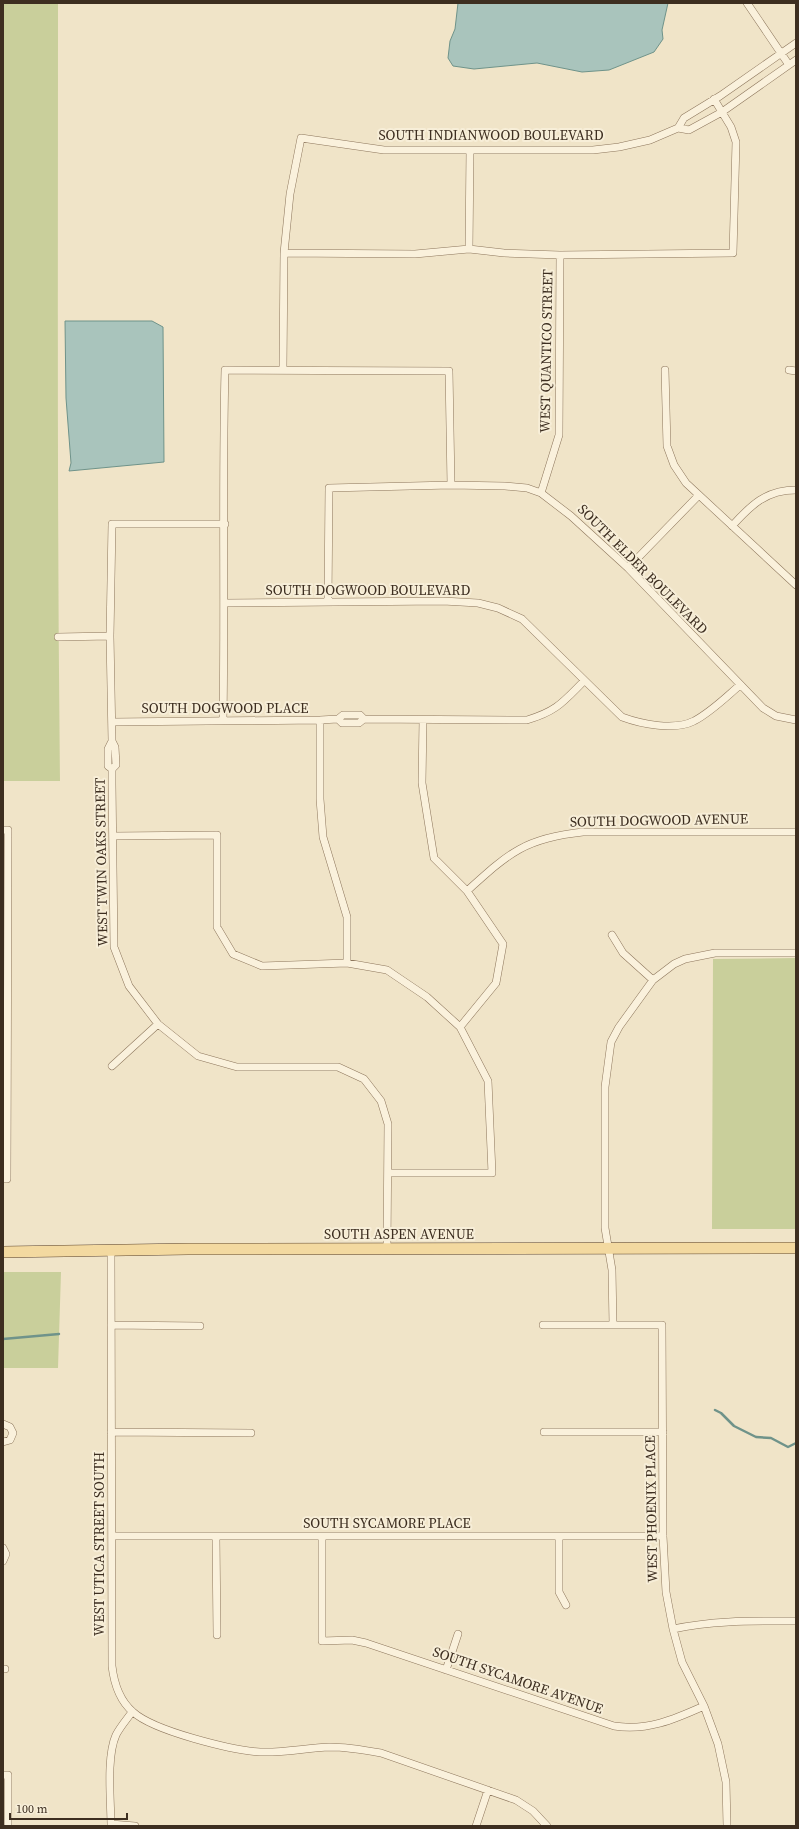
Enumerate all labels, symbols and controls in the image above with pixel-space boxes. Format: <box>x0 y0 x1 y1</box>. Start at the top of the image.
street label: SOUTH INDIANWOOD BOULEVARD <box>378 125 604 145</box>
street label: WEST QUANTICO STREET <box>535 268 557 433</box>
street label: SOUTH ELDER BOULEVARD <box>573 499 713 639</box>
street label: SOUTH DOGWOOD BOULEVARD <box>266 580 470 600</box>
street label: SOUTH DOGWOOD PLACE <box>142 698 308 718</box>
street label: WEST TWIN OAKS STREET <box>90 777 112 947</box>
street label: SOUTH DOGWOOD AVENUE <box>570 808 748 832</box>
street label: SOUTH ASPEN AVENUE <box>324 1224 474 1244</box>
street label: WEST PHOENIX PLACE <box>640 1435 662 1583</box>
street label: WEST UTICA STREET SOUTH <box>89 1452 109 1636</box>
street label: SOUTH SYCAMORE PLACE <box>303 1513 471 1533</box>
street label: SOUTH SYCAMORE AVENUE <box>430 1641 606 1719</box>
scale bar <box>10 1795 127 1821</box>
text: 100 m <box>16 1801 48 1817</box>

